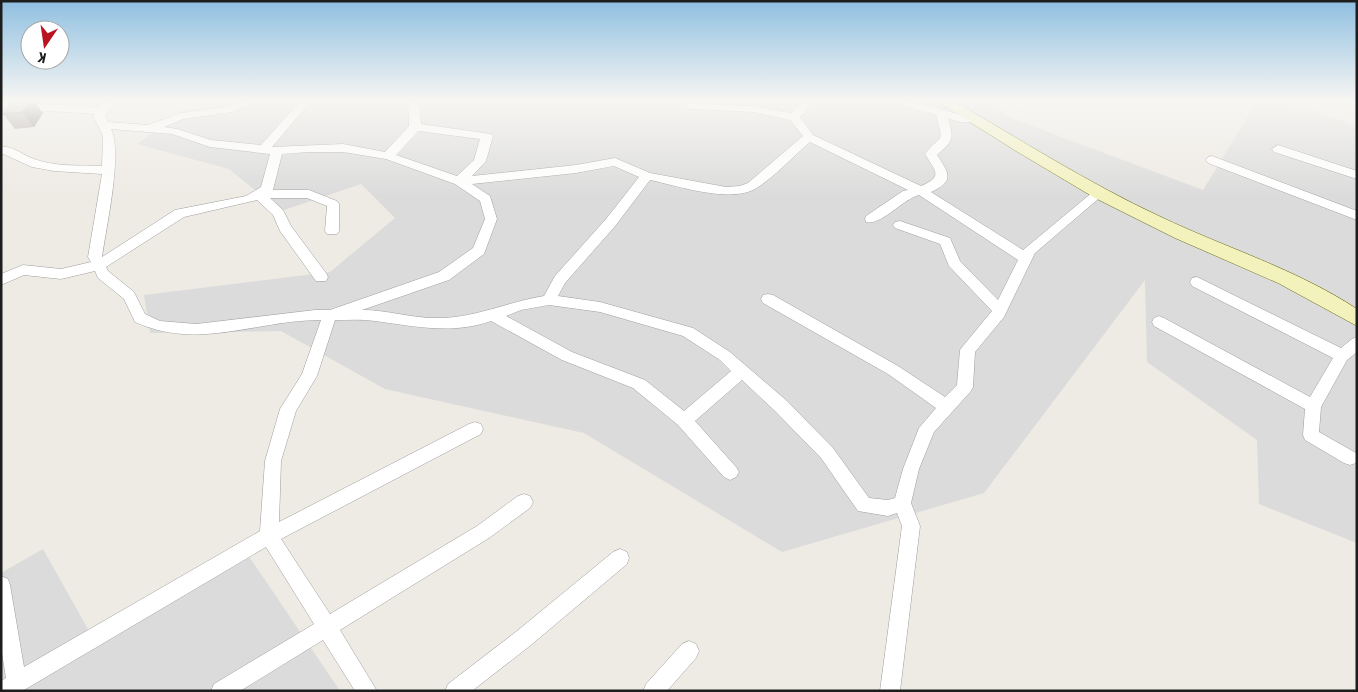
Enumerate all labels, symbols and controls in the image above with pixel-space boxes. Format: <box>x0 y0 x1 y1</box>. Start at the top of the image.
north arrow <box>20 20 70 70</box>
text: K <box>36 49 48 66</box>

